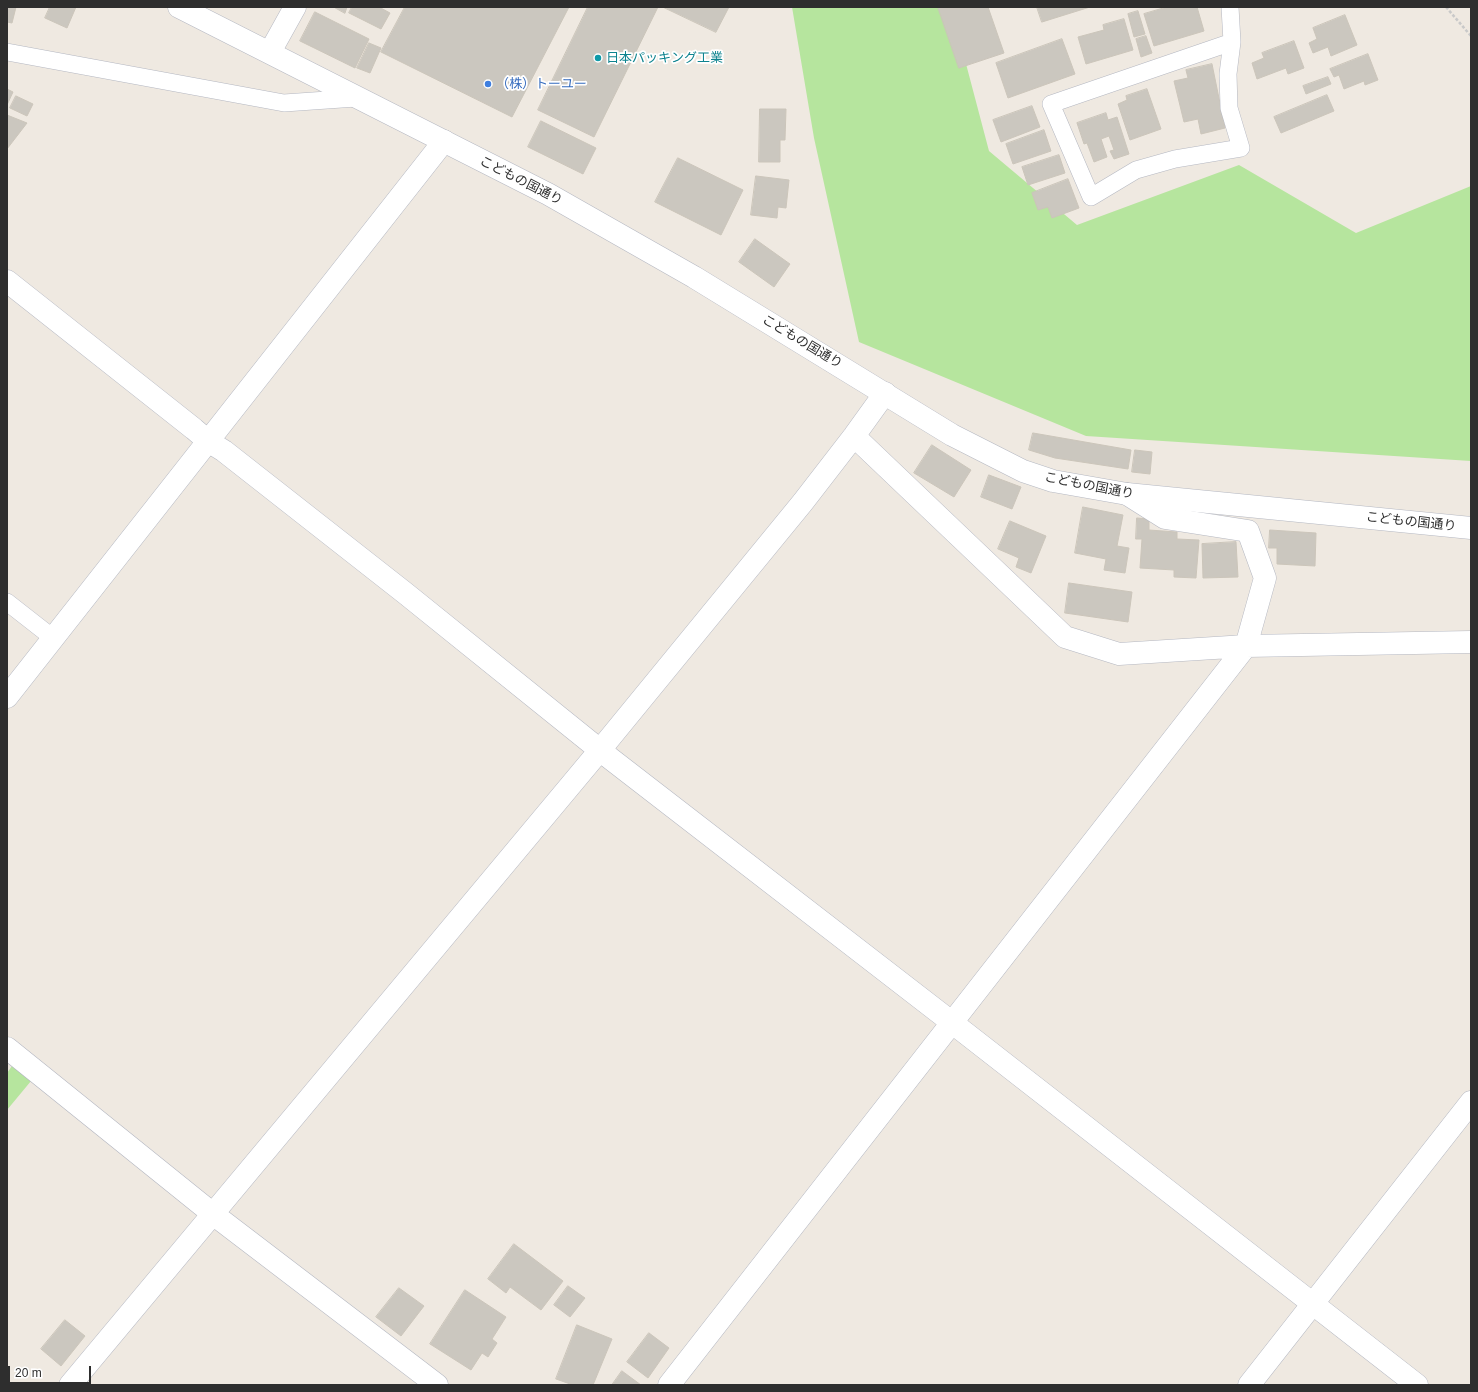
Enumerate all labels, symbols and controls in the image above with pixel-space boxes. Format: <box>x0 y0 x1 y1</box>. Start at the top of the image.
place label: 日本パッキング工業 <box>606 50 723 66</box>
marker: 日本パッキング工業 <box>593 53 603 63</box>
place label: （株）トーユー <box>496 76 587 92</box>
marker: （株）トーユー <box>483 79 493 89</box>
street label: こどもの国通り <box>477 153 565 209</box>
street label: こどもの国通り <box>759 312 845 372</box>
street label: こどもの国通り <box>1043 470 1135 502</box>
street label: こどもの国通り <box>1365 509 1457 535</box>
scale bar <box>10 1358 93 1384</box>
text: 20 m <box>15 1366 42 1380</box>

